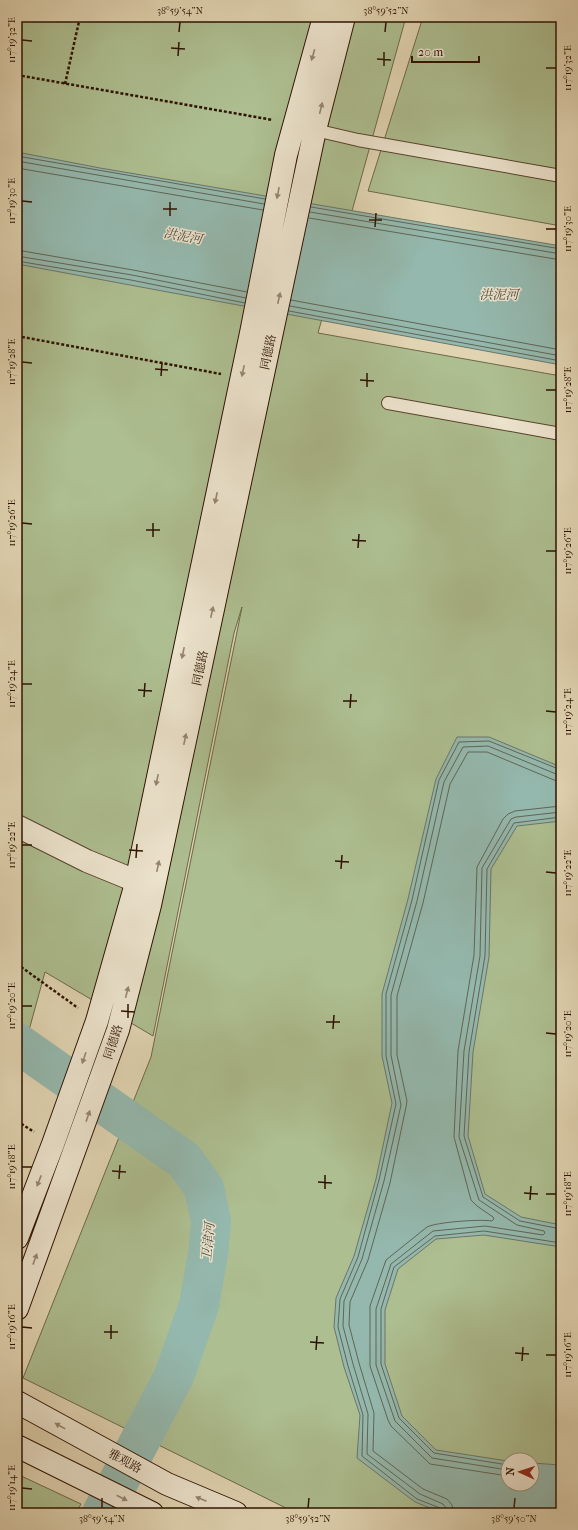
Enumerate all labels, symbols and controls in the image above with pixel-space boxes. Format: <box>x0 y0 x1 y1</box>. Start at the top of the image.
text: 38°59'54"N <box>157 5 204 17</box>
text: 38°59'52"N <box>363 5 409 17</box>
text: 117°19'32"E <box>6 17 18 63</box>
scale bar <box>412 38 479 64</box>
text: 20 m <box>418 45 443 59</box>
text: 117°19'32"E <box>562 45 574 91</box>
one-way arrow <box>310 49 316 61</box>
one-way arrow <box>318 101 324 114</box>
text: 117°19'30"E <box>6 178 18 224</box>
one-way arrow <box>275 187 281 199</box>
text: 117°19'30"E <box>562 206 574 252</box>
water label: 洪泥河 <box>162 225 205 247</box>
water label: 洪泥河 <box>479 287 520 302</box>
one-way arrow <box>277 292 283 304</box>
street label: 同德路 <box>257 333 279 371</box>
text: 117°19'28"E <box>6 339 18 385</box>
one-way arrow <box>239 365 245 377</box>
text: 117°19'28"E <box>562 367 574 413</box>
one-way arrow <box>212 492 218 504</box>
text: 117°19'26"E <box>6 499 18 547</box>
text: 117°19'26"E <box>562 527 574 575</box>
one-way arrow <box>210 606 216 618</box>
one-way arrow <box>180 646 186 659</box>
street label: 同德路 <box>189 649 211 687</box>
text: 117°19'24"E <box>6 660 18 708</box>
text: 117°19'24"E <box>562 688 574 736</box>
one-way arrow <box>183 733 189 745</box>
one-way arrow <box>154 774 160 786</box>
text: 117°19'22"E <box>6 822 18 868</box>
text: 117°19'22"E <box>562 850 574 896</box>
one-way arrow <box>156 860 162 872</box>
text: 117°19'20"E <box>6 982 18 1030</box>
one-way arrow <box>125 986 131 999</box>
text: 117°19'20"E <box>562 1010 574 1058</box>
street label: 同德路 <box>101 1023 125 1061</box>
one-way arrow <box>80 1053 86 1065</box>
one-way arrow <box>85 1109 91 1121</box>
text: 117°19'18"E <box>6 1144 18 1190</box>
text: 117°19'18"E <box>562 1171 574 1217</box>
one-way arrow <box>36 1175 42 1187</box>
water label: 卫津河 <box>199 1220 217 1262</box>
one-way arrow <box>33 1253 39 1265</box>
text: 117°19'16"E <box>6 1304 18 1350</box>
text: 117°19'16"E <box>562 1332 574 1378</box>
one-way arrow <box>54 1422 66 1429</box>
street label: 雅观路 <box>106 1446 144 1476</box>
north arrow <box>500 1452 540 1492</box>
text: 117°19'14"E <box>6 1465 18 1511</box>
text: N <box>504 1466 517 1476</box>
one-way arrow <box>116 1494 128 1501</box>
one-way arrow <box>195 1495 207 1501</box>
text: 38°59'54"N <box>79 1513 126 1525</box>
text: 38°59'52"N <box>285 1513 331 1525</box>
text: 38°59'50"N <box>491 1513 537 1525</box>

